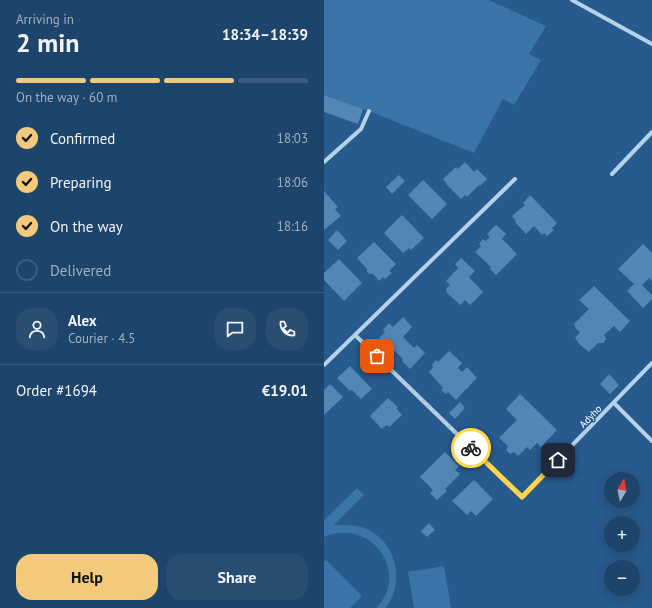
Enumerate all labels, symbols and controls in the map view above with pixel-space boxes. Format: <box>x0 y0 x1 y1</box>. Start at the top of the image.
text: Arriving in <box>16 11 74 28</box>
text: 18:34–18:39 <box>222 25 308 44</box>
text: 2 min <box>16 26 79 59</box>
text: On the way · 60 m <box>16 89 117 106</box>
icon: check <box>16 127 38 149</box>
text: Confirmed <box>50 129 115 148</box>
text: 18:03 <box>277 130 308 147</box>
icon: check <box>16 171 38 193</box>
text: Preparing <box>50 173 112 192</box>
text: 18:06 <box>277 174 308 191</box>
icon: check <box>16 215 38 237</box>
text: On the way <box>50 217 123 236</box>
text: 18:16 <box>277 218 308 235</box>
text: Delivered <box>50 261 111 280</box>
button: person <box>16 308 58 350</box>
button: chat <box>214 308 256 350</box>
button: phone <box>266 308 308 350</box>
text: Alex <box>68 311 97 330</box>
text: Courier · 4.5 <box>68 330 135 347</box>
pin <box>360 339 394 373</box>
icon: bag <box>366 345 388 367</box>
text: Order #1694 <box>16 381 97 400</box>
text: €19.01 <box>262 381 308 400</box>
street label: Adyho <box>576 402 604 430</box>
courier <box>451 428 491 468</box>
icon: bike <box>460 437 482 459</box>
pin <box>541 443 575 477</box>
icon: home <box>547 449 569 471</box>
north arrow <box>604 472 640 508</box>
map controls <box>604 472 640 596</box>
button: + <box>604 516 640 552</box>
button: Help <box>16 554 158 600</box>
button: Share <box>166 554 308 600</box>
button: − <box>604 560 640 596</box>

